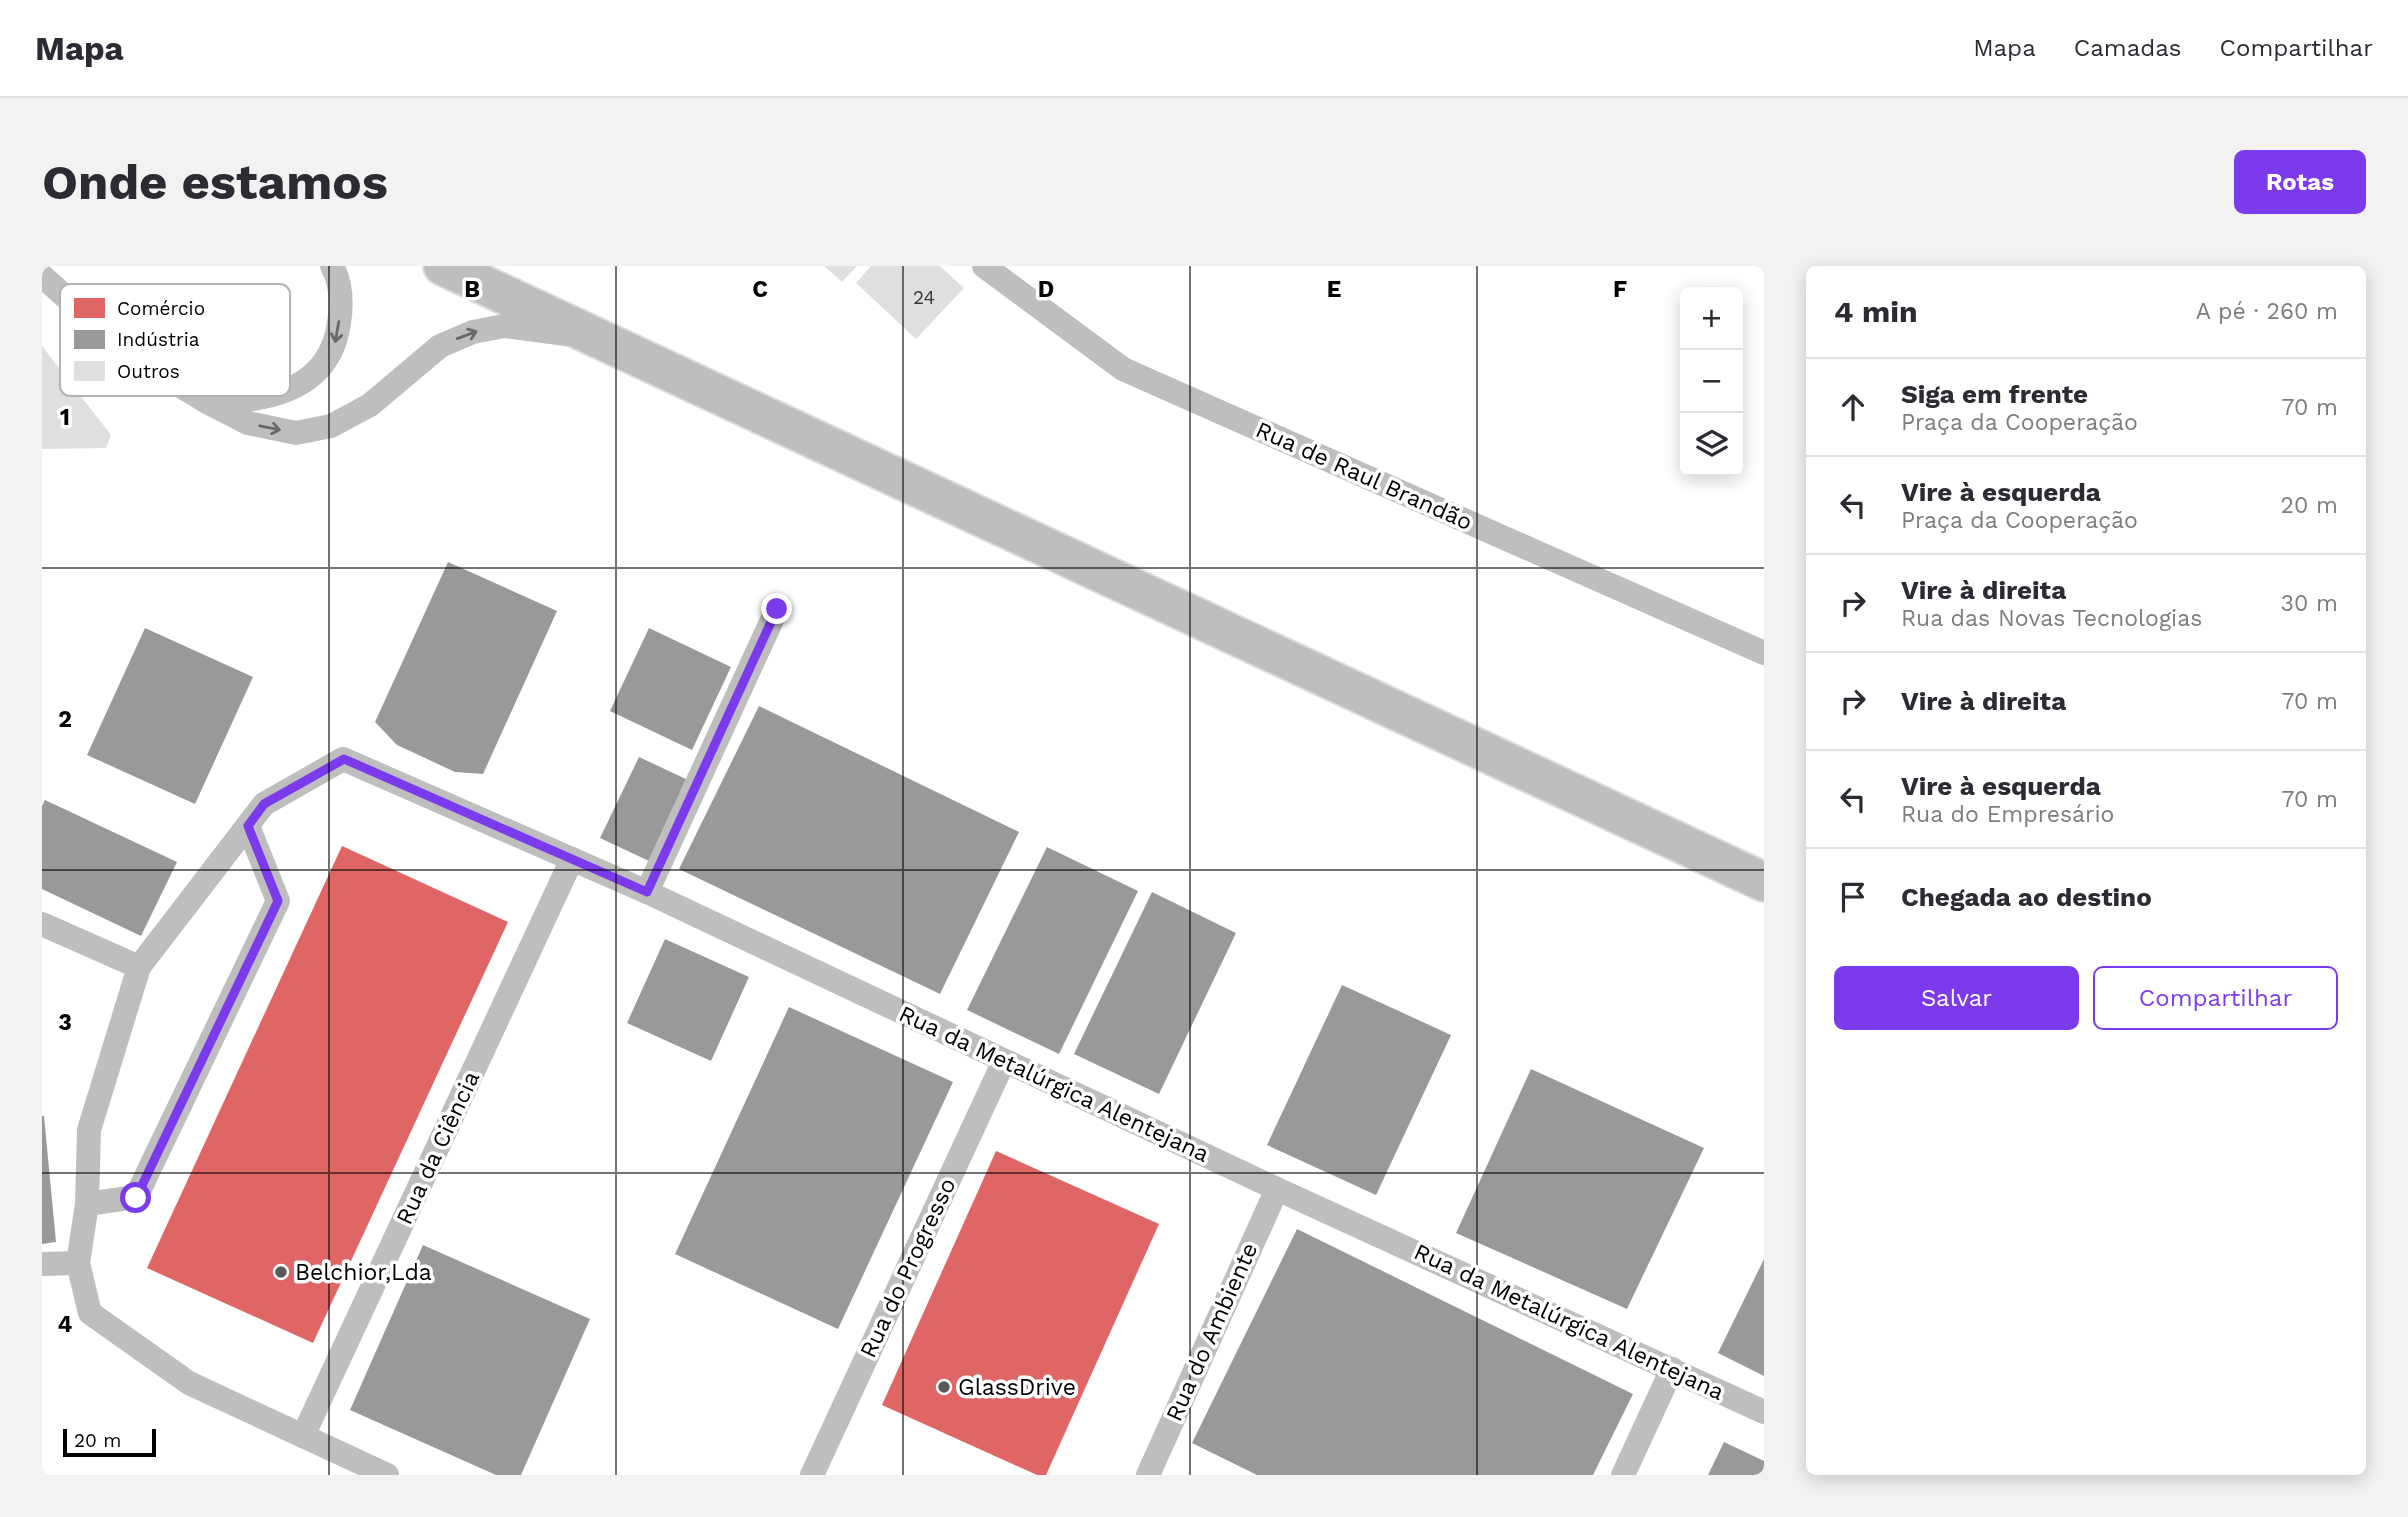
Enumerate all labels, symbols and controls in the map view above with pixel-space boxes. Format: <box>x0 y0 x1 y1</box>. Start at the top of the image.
text: Mapa <box>35 29 124 68</box>
text: Mapa <box>1973 34 2036 62</box>
text: Camadas <box>2074 34 2182 62</box>
text: Compartilhar <box>2220 34 2373 62</box>
button: Rotas <box>2234 150 2366 214</box>
text: Onde estamos <box>42 153 388 211</box>
text: B <box>464 276 480 303</box>
text: C <box>752 276 768 303</box>
text: D <box>1038 276 1054 303</box>
text: E <box>1327 276 1341 303</box>
text: F <box>1613 276 1627 303</box>
legend <box>60 284 290 396</box>
house number: 24 <box>913 286 935 309</box>
map controls <box>1680 287 1743 476</box>
button: + <box>1680 287 1743 350</box>
text: 4 min <box>1834 294 1918 329</box>
text: Comércio <box>117 297 205 320</box>
text: A pé · 260 m <box>2196 298 2338 325</box>
one-way arrow <box>330 320 344 343</box>
text: Indústria <box>117 328 200 351</box>
one-way arrow <box>456 328 478 340</box>
button: − <box>1680 350 1743 413</box>
text: Outros <box>117 360 180 383</box>
text: Siga em frente <box>1901 379 2088 409</box>
icon: ahead <box>1834 388 1872 426</box>
text: 70 m <box>2281 394 2338 421</box>
text: 1 <box>60 404 70 431</box>
text: Praça da Cooperação <box>1901 409 2138 436</box>
button: layers <box>1680 413 1743 476</box>
street label: Rua de Raul Brandão <box>1252 416 1476 536</box>
one-way arrow <box>258 421 281 435</box>
text: Vire à esquerda <box>1901 477 2101 507</box>
icon: left <box>1834 486 1872 524</box>
text: 20 m <box>2281 492 2338 519</box>
text: Praça da Cooperação <box>1901 507 2138 534</box>
text: Vire à direita <box>1901 575 2066 605</box>
icon: right <box>1834 584 1872 622</box>
text: 30 m <box>2281 590 2338 617</box>
route end <box>761 593 792 624</box>
text: Rua das Novas Tecnologias <box>1901 605 2202 632</box>
icon: right <box>1834 682 1872 720</box>
text: Vire à direita <box>1901 686 2066 716</box>
text: 70 m <box>2281 688 2338 715</box>
text: 2 <box>58 706 72 733</box>
text: Vire à esquerda <box>1901 771 2101 801</box>
icon: left <box>1834 780 1872 818</box>
text: 70 m <box>2281 786 2338 813</box>
text: Rua do Empresário <box>1901 801 2114 828</box>
icon: arrive <box>1834 878 1872 916</box>
text: Chegada ao destino <box>1901 882 2152 912</box>
button: Salvar <box>1834 966 2079 1030</box>
button: Compartilhar <box>2093 966 2338 1030</box>
street label: Rua da Metalúrgica Alentejana <box>895 1000 1213 1168</box>
text: 3 <box>58 1009 72 1036</box>
street label: Rua da Ciência <box>391 1067 485 1229</box>
street label: Rua do Progresso <box>855 1174 961 1362</box>
route start <box>120 1182 151 1213</box>
street label: Rua da Metalúrgica Alentejana <box>1410 1238 1728 1406</box>
street label: Rua do Ambiente <box>1160 1239 1264 1425</box>
place label: Belchior,Lda <box>295 1259 432 1286</box>
marker: Belchior,Lda <box>273 1264 289 1280</box>
text: 4 <box>58 1311 73 1338</box>
place label: GlassDrive <box>958 1374 1076 1401</box>
marker: GlassDrive <box>936 1379 952 1395</box>
scale bar <box>63 1426 156 1458</box>
text: 20 m <box>74 1429 121 1452</box>

